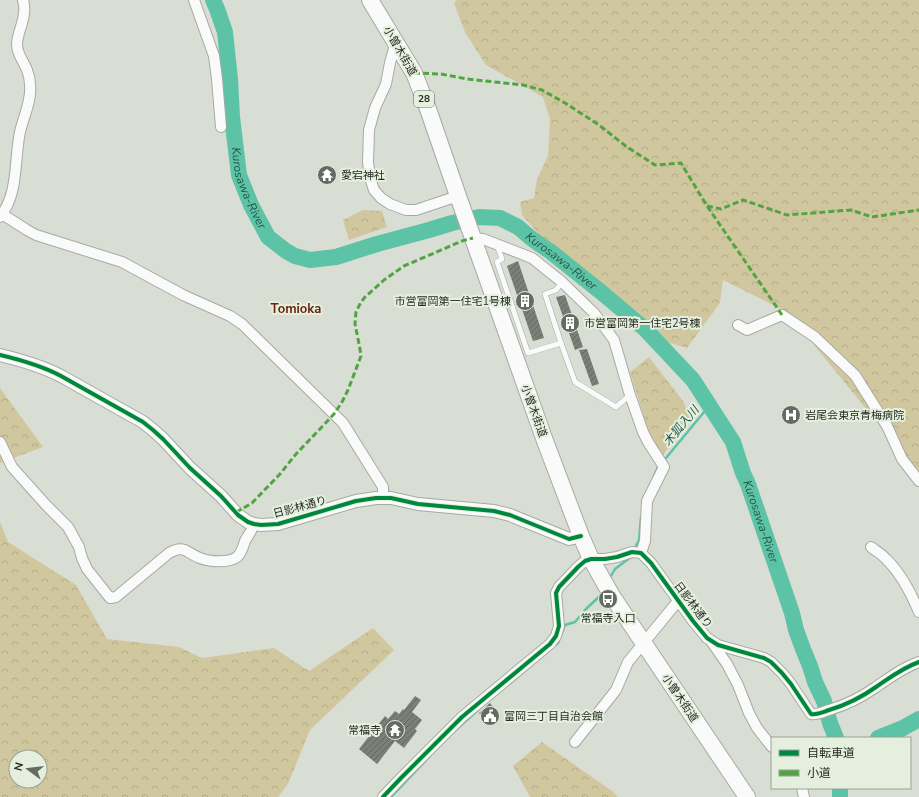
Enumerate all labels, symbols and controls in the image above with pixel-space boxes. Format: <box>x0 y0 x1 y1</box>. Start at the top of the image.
street label: 小曽木街道 <box>380 23 420 79</box>
road number: 28 <box>414 91 434 107</box>
water label: Kurosawa-River <box>228 146 271 232</box>
temple icon: 愛宕神社 <box>316 164 338 186</box>
place label: 愛宕神社 <box>341 168 385 183</box>
water label: Kurosawa-River <box>522 229 601 294</box>
building icon: 市営富岡第一住宅1号棟 <box>514 290 536 312</box>
place label: 市営富岡第一住宅1号棟 <box>394 294 511 309</box>
district label: Tomioka <box>271 300 321 318</box>
building icon: 市営富岡第一住宅2号棟 <box>559 312 581 334</box>
place label: 市営富岡第一住宅2号棟 <box>584 316 701 331</box>
street label: 小曽木街道 <box>518 383 550 439</box>
water label: 木狐入川 <box>659 401 704 450</box>
hospital icon: 岩尾会東京青梅病院 <box>780 404 802 426</box>
place label: 岩尾会東京青梅病院 <box>805 408 904 423</box>
water label: Kurosawa-River <box>739 478 782 565</box>
street label: 日影林通り <box>271 493 329 521</box>
street label: 日影林通り <box>670 579 716 631</box>
bus stop icon: 常福寺入口 <box>597 588 619 610</box>
place label: 常福寺入口 <box>581 611 636 626</box>
street label: 小曽木街道 <box>658 671 702 725</box>
public building icon: 富岡三丁目自治会館 <box>479 705 501 727</box>
place label: 富岡三丁目自治会館 <box>504 709 603 724</box>
temple icon: 常福寺 <box>384 719 406 741</box>
place label: 常福寺 <box>348 723 381 738</box>
legend <box>771 737 911 789</box>
text: 自転車道 <box>807 745 855 761</box>
north arrow <box>8 749 48 789</box>
text: N <box>11 761 27 772</box>
text: 小道 <box>807 765 831 781</box>

